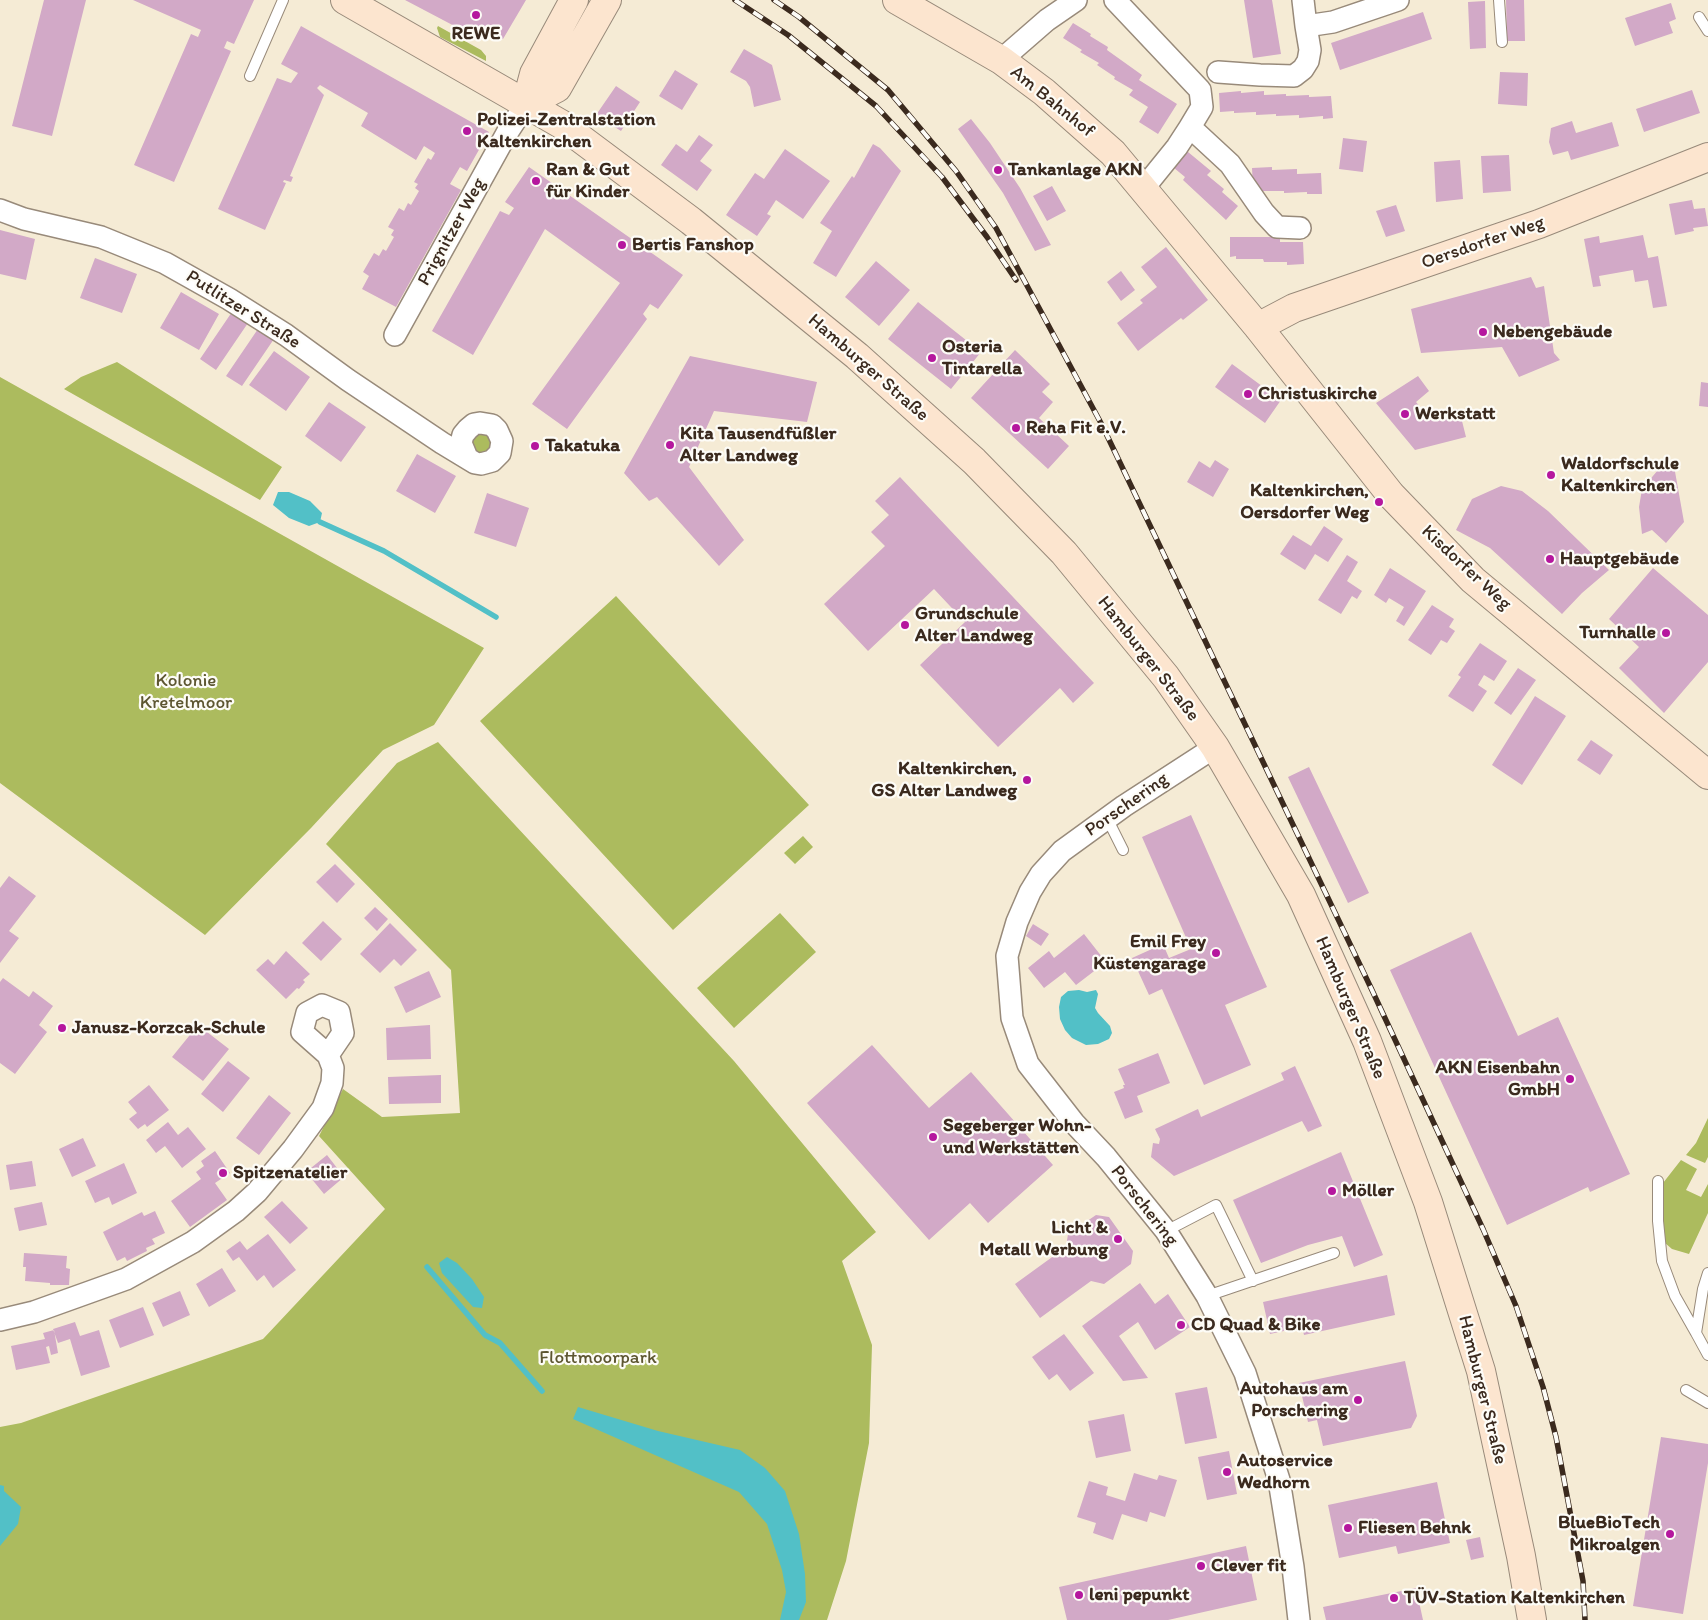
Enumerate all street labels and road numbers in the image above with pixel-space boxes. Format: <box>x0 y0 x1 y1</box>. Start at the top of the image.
street label: Am Bahnhof <box>1005 61 1099 143</box>
street label: Prignitzer Weg <box>413 174 491 290</box>
street label: Oersdorfer Weg <box>1418 211 1548 275</box>
street label: Putlitzer Straße <box>181 266 305 354</box>
street label: Hamburger Straße <box>803 309 933 427</box>
street label: Kisdorfer Weg <box>1416 520 1516 616</box>
street label: Hamburger Straße <box>1092 592 1204 726</box>
street label: Porschering <box>1081 768 1173 842</box>
street label: Hamburger Straße <box>1310 933 1390 1083</box>
street label: Porschering <box>1105 1161 1183 1251</box>
street label: Hamburger Straße <box>1452 1313 1512 1467</box>

